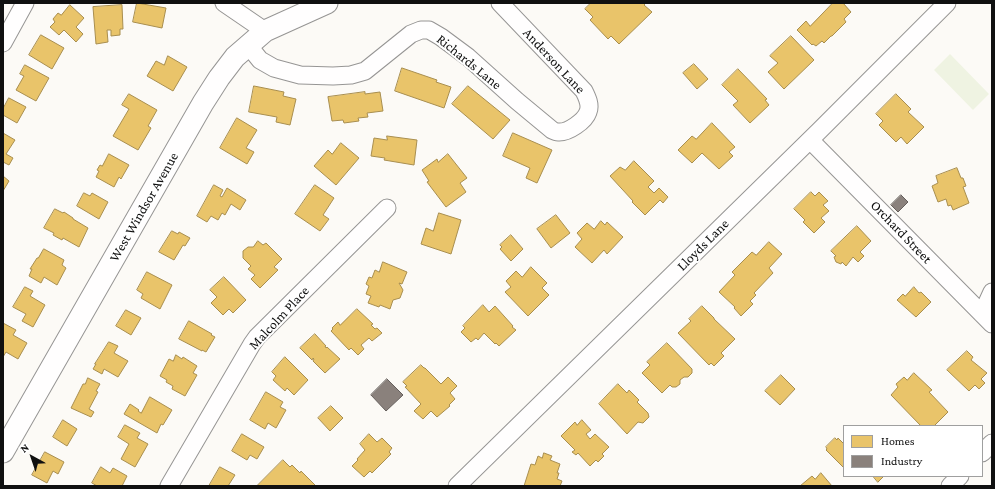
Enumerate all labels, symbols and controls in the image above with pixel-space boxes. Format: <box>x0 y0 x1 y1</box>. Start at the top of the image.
street label: Anderson Lane <box>519 25 589 97</box>
street label: Richards Lane <box>433 31 505 93</box>
street label: West Windsor Avenue <box>106 149 182 265</box>
street label: Orchard Street <box>867 197 935 267</box>
street label: Lloyds Lane <box>674 216 732 274</box>
street label: Malcolm Place <box>245 283 313 353</box>
legend <box>843 425 983 477</box>
text: Homes <box>881 434 914 448</box>
north arrow <box>12 437 52 477</box>
text: N <box>18 441 31 455</box>
text: Industry <box>881 454 922 468</box>

